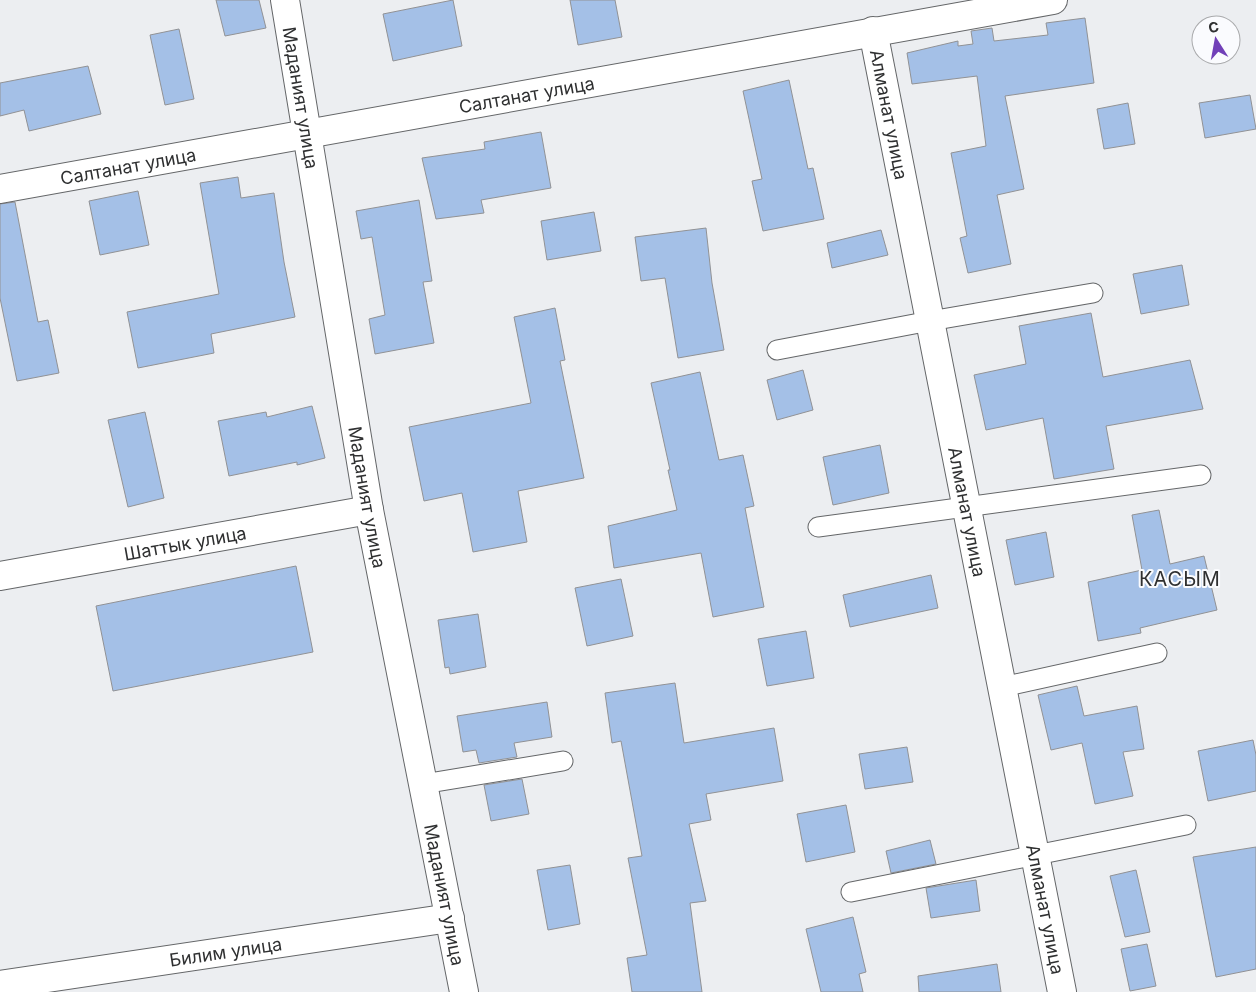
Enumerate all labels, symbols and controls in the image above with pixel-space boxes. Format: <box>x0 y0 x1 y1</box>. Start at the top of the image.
north arrow <box>1191 15 1241 65</box>
text: С <box>1207 17 1220 36</box>
street label: Маданият улица <box>279 25 323 170</box>
street label: Алманат улица <box>866 48 912 181</box>
street label: Салтанат улица <box>457 72 596 117</box>
street label: Салтанат улица <box>58 144 197 189</box>
street label: Маданият улица <box>345 425 391 570</box>
street label: Алманат улица <box>945 445 991 579</box>
street label: Шаттык улица <box>122 522 248 564</box>
district label: КАСЫМ <box>1139 567 1221 591</box>
street label: Маданият улица <box>421 822 469 967</box>
street label: Алманат улица <box>1023 842 1069 976</box>
street label: Билим улица <box>168 933 283 970</box>

